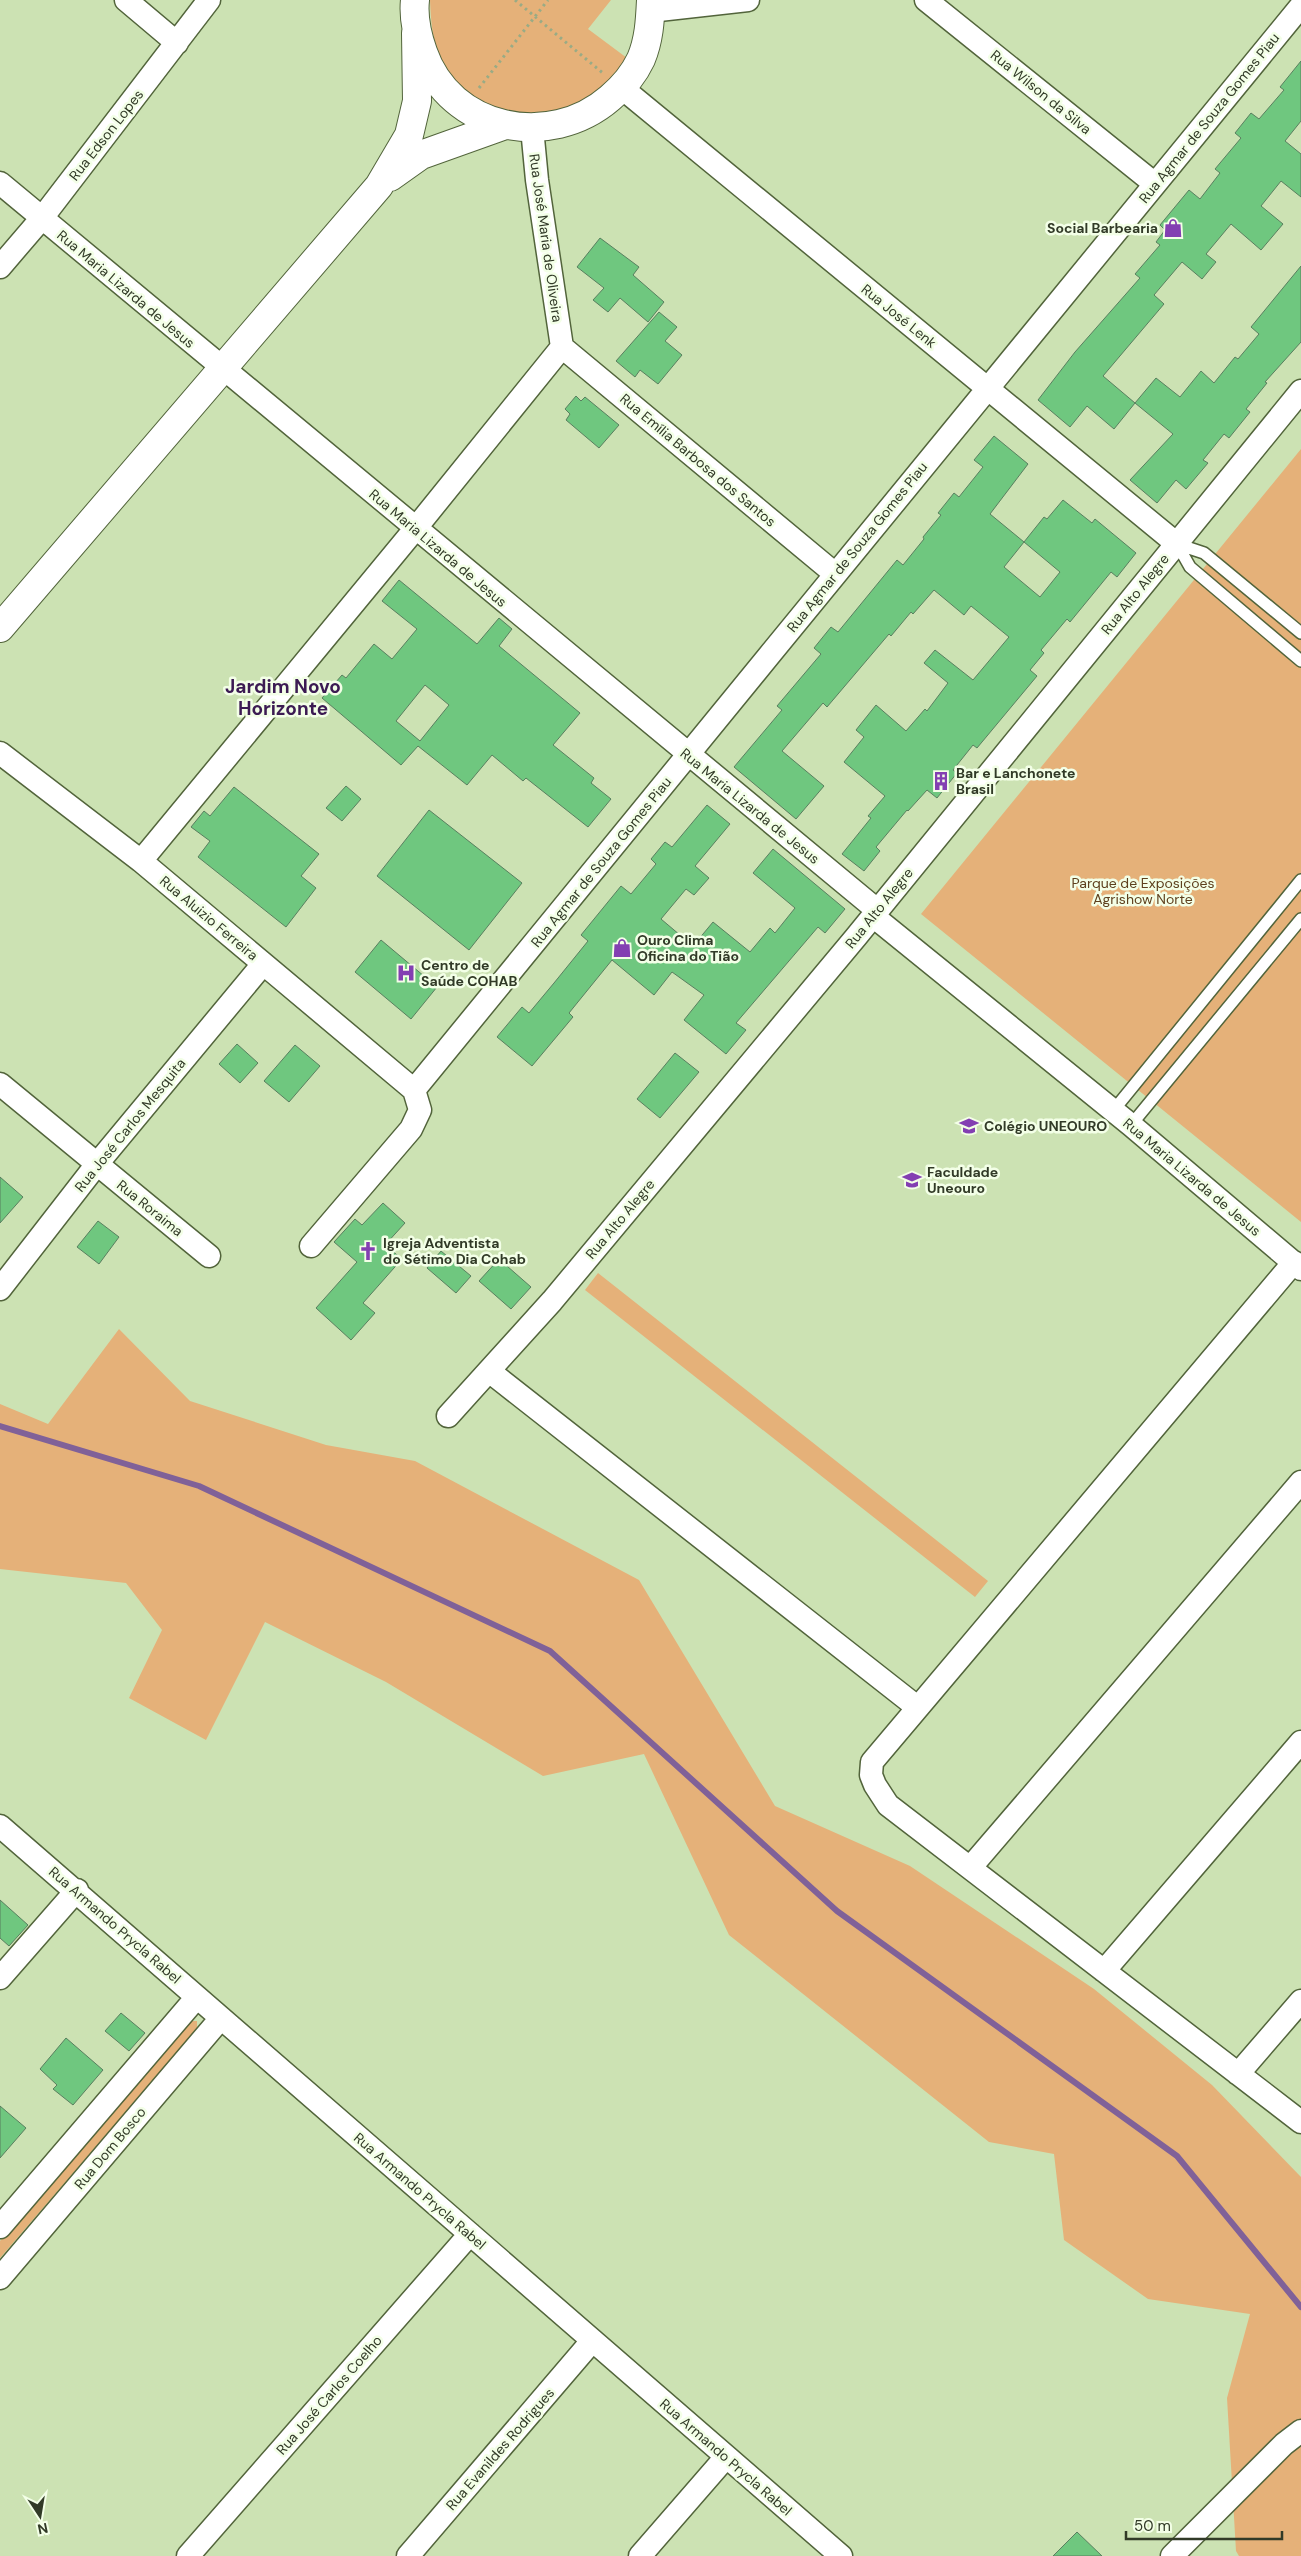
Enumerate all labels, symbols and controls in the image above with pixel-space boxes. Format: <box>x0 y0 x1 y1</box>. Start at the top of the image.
street label: Rua Agmar de Souza Gomes Piau <box>1135 29 1283 207</box>
street label: Rua Wilson da Silva <box>987 46 1095 138</box>
street label: Rua Edson Lopes <box>65 86 147 184</box>
street label: Rua José Maria de Oliveira <box>525 153 567 323</box>
shop icon: Social Barbearia <box>1162 217 1184 239</box>
place label: Social Barbearia <box>1047 219 1158 237</box>
street label: Rua Maria Lizarda de Jesus <box>53 226 199 352</box>
street label: Rua José Lenk <box>858 280 940 352</box>
street label: Rua Emília Barbosa dos Santos <box>616 389 780 531</box>
street label: Rua Agmar de Souza Gomes Piau <box>783 458 931 636</box>
street label: Rua Maria Lizarda de Jesus <box>365 485 511 611</box>
street label: Rua Alto Alegre <box>1097 550 1173 638</box>
district label: Jardim Novo Horizonte <box>225 674 341 721</box>
street label: Rua Maria Lizarda de Jesus <box>677 744 823 868</box>
place label: Bar e Lanchonete Brasil <box>956 764 1076 798</box>
building icon: Bar e Lanchonete Brasil <box>930 770 952 792</box>
street label: Rua Agmar de Souza Gomes Piau <box>527 773 675 951</box>
street label: Rua Alto Alegre <box>841 864 917 952</box>
street label: Rua Aluizio Ferreira <box>156 872 262 964</box>
park label: Parque de Exposições Agrishow Norte <box>1072 874 1214 908</box>
place label: Ouro Clima Oficina do Tião <box>637 931 739 965</box>
shop icon: Ouro Clima Oficina do Tião <box>611 937 633 959</box>
place label: Centro de Saúde COHAB <box>421 956 517 990</box>
hospital icon: Centro de Saúde COHAB <box>395 962 417 984</box>
street label: Rua José Carlos Mesquita <box>71 1055 189 1195</box>
street label: Rua Maria Lizarda de Jesus <box>1119 1114 1265 1240</box>
school or university icon: Colégio UNEOURO <box>958 1115 980 1137</box>
place label: Colégio UNEOURO <box>984 1117 1107 1135</box>
place label: Faculdade Uneouro <box>927 1163 998 1197</box>
school or university icon: Faculdade Uneouro <box>901 1169 923 1191</box>
street label: Rua Alto Alegre <box>581 1175 659 1262</box>
street label: Rua Roraima <box>113 1176 187 1240</box>
place label: Igreja Adventista do Sétimo Dia Cohab <box>383 1234 526 1268</box>
church icon: Igreja Adventista do Sétimo Dia Cohab <box>357 1240 379 1262</box>
street label: Rua Armando Prycla Rabel <box>45 1863 185 1987</box>
street label: Rua Dom Bosco <box>70 2103 150 2193</box>
street label: Rua Armando Prycla Rabel <box>350 2129 490 2253</box>
street label: Rua José Carlos Coelho <box>272 2332 386 2458</box>
street label: Rua Evanildes Rodrigues <box>442 2384 558 2514</box>
street label: Rua Armando Prycla Rabel <box>656 2395 796 2519</box>
north arrow <box>15 2491 65 2541</box>
scale bar <box>1126 2508 1282 2540</box>
text: 50 m <box>1134 2516 1171 2536</box>
text: N <box>36 2519 50 2539</box>

